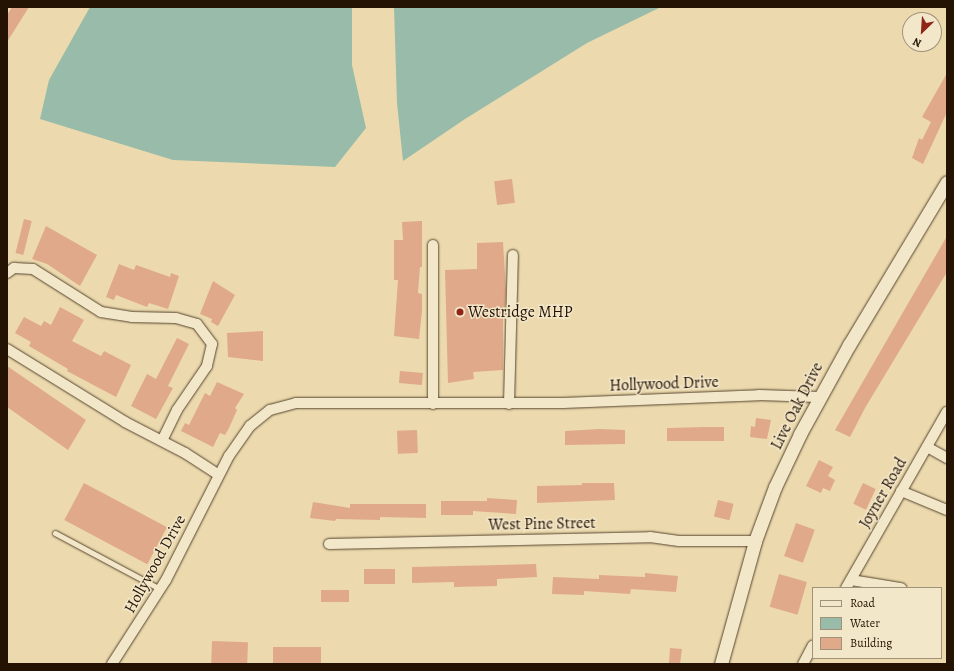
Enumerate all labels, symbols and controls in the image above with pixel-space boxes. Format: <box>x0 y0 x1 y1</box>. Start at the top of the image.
north arrow <box>902 12 942 52</box>
text: N <box>910 34 924 51</box>
place label: Westridge MHP <box>468 302 573 322</box>
marker: Westridge MHP <box>455 307 465 317</box>
street label: Live Oak Drive <box>767 359 827 453</box>
street label: Hollywood Drive <box>609 372 719 396</box>
street label: Joyner Road <box>855 454 911 532</box>
street label: Hollywood Drive <box>120 512 190 616</box>
street label: West Pine Street <box>488 513 596 535</box>
legend <box>812 587 942 659</box>
text: Road <box>850 595 875 611</box>
text: Water <box>850 615 880 631</box>
text: Building <box>850 635 892 651</box>

